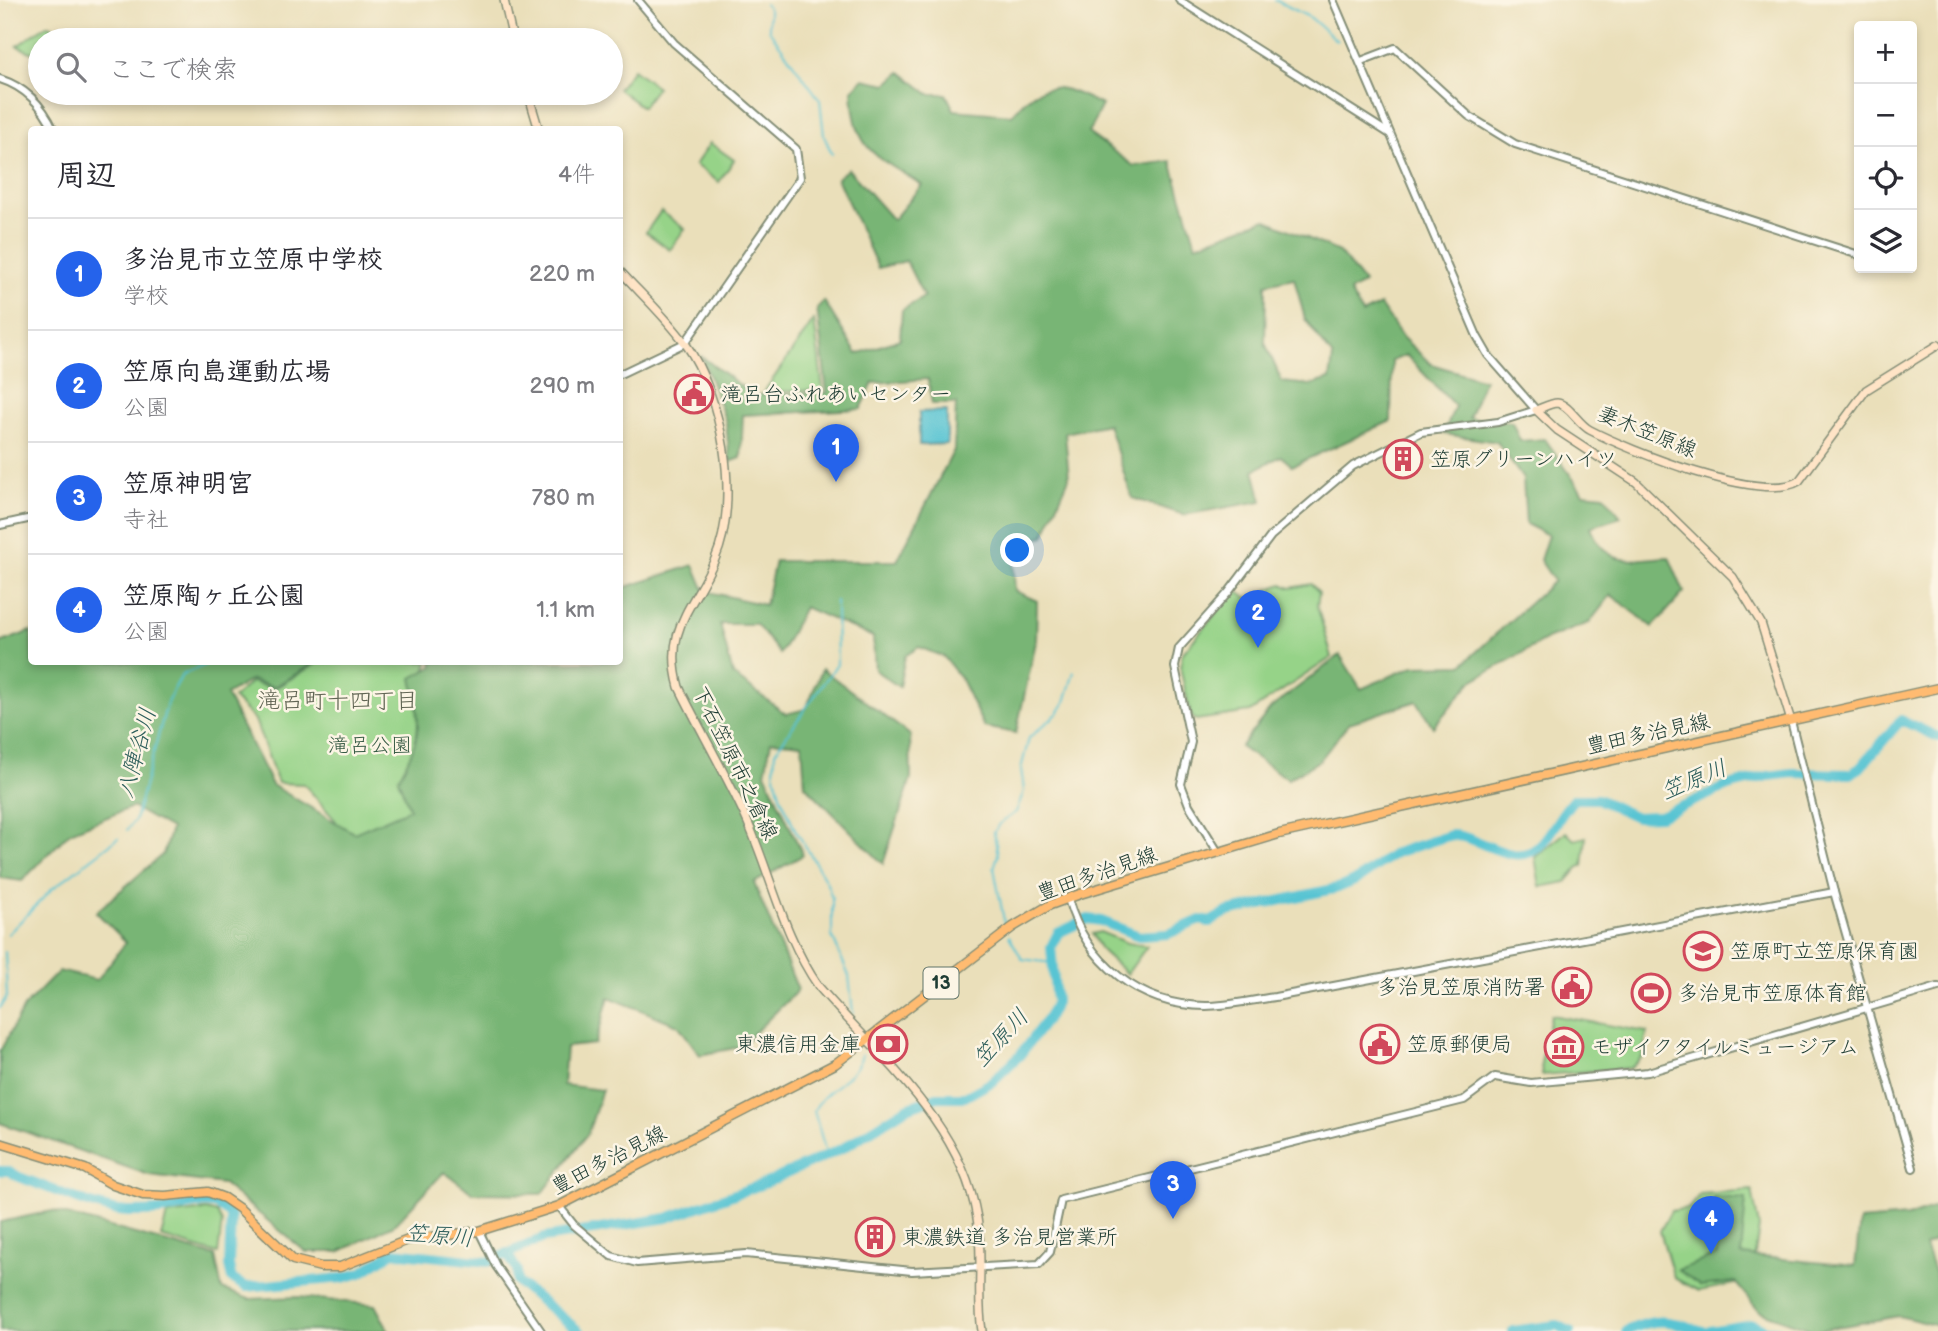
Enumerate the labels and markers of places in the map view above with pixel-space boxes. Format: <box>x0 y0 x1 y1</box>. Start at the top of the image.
public building icon: 滝呂台ふれあいセンター <box>673 373 715 415</box>
place label: 滝呂台ふれあいセンター <box>721 382 951 407</box>
pin: 1 <box>813 424 859 482</box>
building icon: 笠原グリーンハイツ <box>1382 438 1424 480</box>
place label: 笠原グリーンハイツ <box>1430 447 1617 472</box>
pin: 2 <box>1235 590 1281 648</box>
school or university icon: 笠原町立笠原保育園 <box>1682 930 1724 972</box>
place label: 笠原町立笠原保育園 <box>1730 939 1919 964</box>
public building icon: 多治見笠原消防署 <box>1551 966 1593 1008</box>
sports icon: 多治見市笠原体育館 <box>1630 972 1672 1014</box>
place label: 多治見笠原消防署 <box>1377 975 1545 1000</box>
place label: 多治見市笠原体育館 <box>1678 981 1867 1006</box>
bank icon: 東濃信用金庫 <box>867 1023 909 1065</box>
public building icon: 笠原郵便局 <box>1359 1023 1401 1065</box>
museum icon: モザイクタイルミュージアム <box>1543 1026 1585 1068</box>
place label: 東濃信用金庫 <box>735 1032 861 1057</box>
place label: 笠原郵便局 <box>1407 1032 1512 1057</box>
place label: モザイクタイルミュージアム <box>1591 1035 1859 1060</box>
pin: 3 <box>1150 1161 1196 1219</box>
pin: 4 <box>1688 1196 1734 1254</box>
building icon: 東濃鉄道 多治見営業所 <box>854 1216 896 1258</box>
place label: 東濃鉄道 多治見営業所 <box>902 1225 1118 1250</box>

